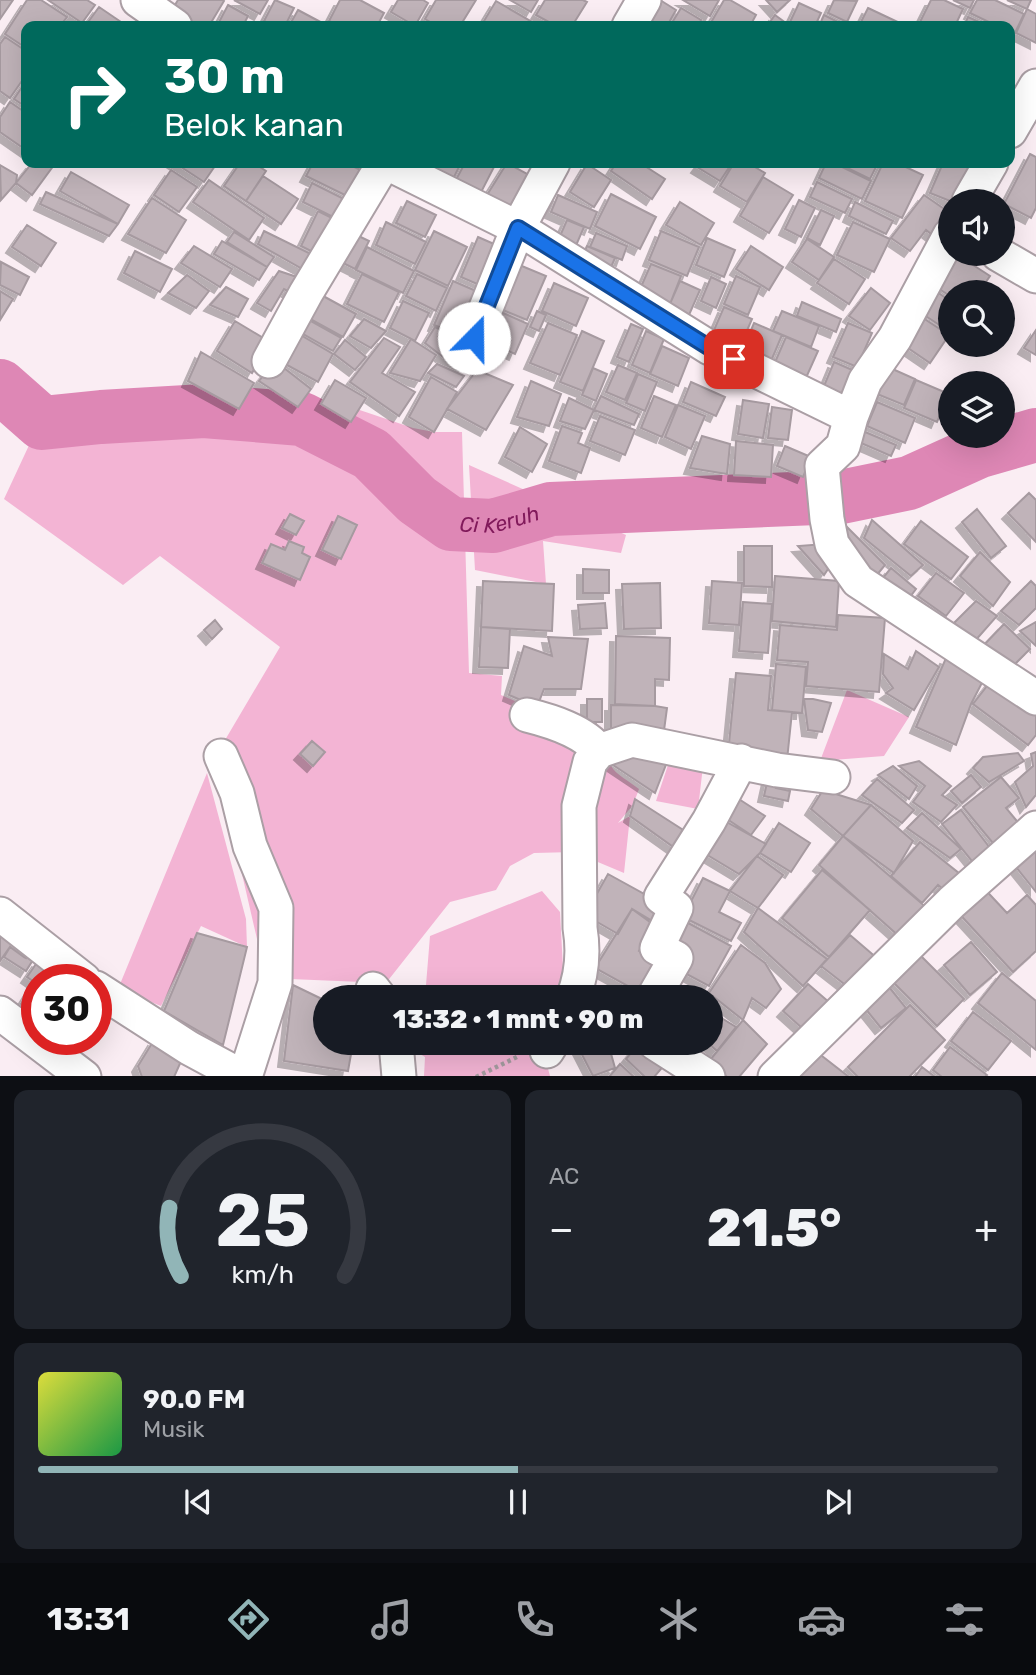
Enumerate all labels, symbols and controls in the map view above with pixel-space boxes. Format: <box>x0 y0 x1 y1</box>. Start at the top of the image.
text: 30 m <box>164 47 285 105</box>
icon: right <box>49 49 140 140</box>
text: Belok kanan <box>164 106 344 144</box>
map controls <box>938 189 1015 448</box>
button: sound <box>938 189 1015 266</box>
button: search <box>938 280 1015 357</box>
position arrow <box>437 301 511 375</box>
pin <box>704 329 764 389</box>
icon: arrive <box>715 340 753 378</box>
button: layers <box>938 371 1015 448</box>
water label: Ci Keruh <box>459 500 542 538</box>
speed limit sign: 30 <box>21 964 112 1055</box>
text: 13:32 · 1 mnt · 90 m <box>393 1004 643 1035</box>
text: AC <box>549 1162 579 1190</box>
text: 25 <box>215 1178 310 1264</box>
text: 21.5° <box>707 1197 841 1259</box>
text: − <box>549 1206 574 1252</box>
text: + <box>974 1206 998 1252</box>
text: km/h <box>231 1259 294 1288</box>
text: 90.0 FM <box>143 1384 245 1415</box>
text: Musik <box>143 1415 204 1443</box>
icon: previous <box>179 1483 217 1521</box>
icon: pause <box>499 1483 537 1521</box>
icon: next <box>819 1483 857 1521</box>
icon: directions <box>224 1595 273 1644</box>
icon: music <box>367 1595 416 1644</box>
icon: phone <box>510 1595 559 1644</box>
icon: climate <box>654 1595 703 1644</box>
icon: car <box>797 1595 846 1644</box>
icon: filters <box>940 1595 989 1644</box>
text: 13:31 <box>47 1600 130 1638</box>

